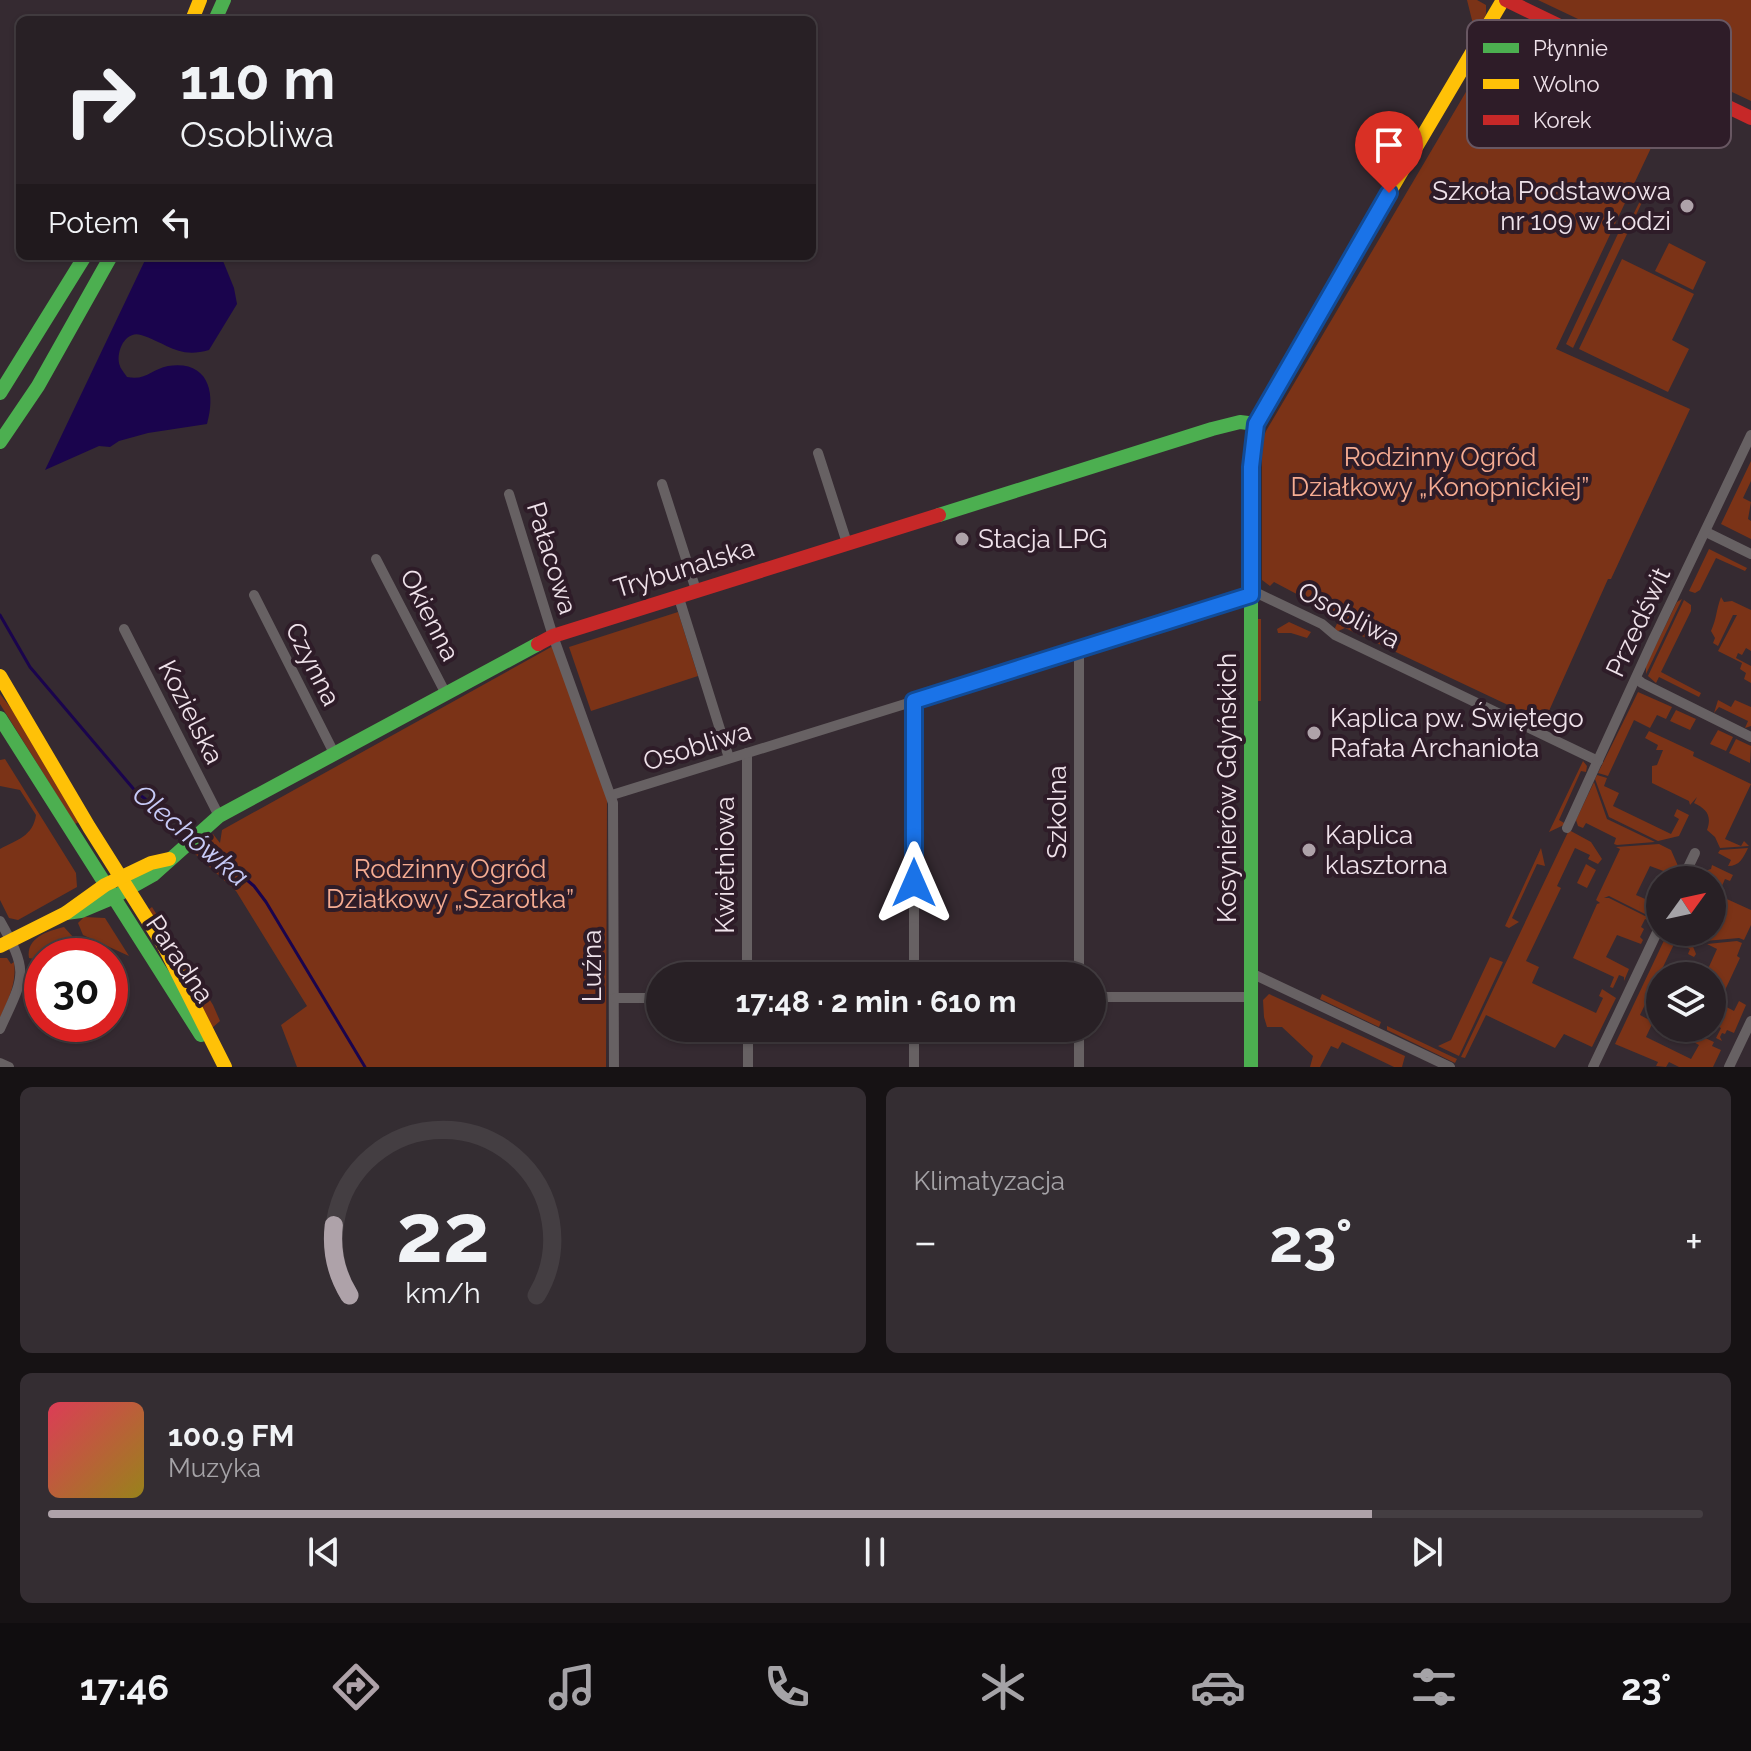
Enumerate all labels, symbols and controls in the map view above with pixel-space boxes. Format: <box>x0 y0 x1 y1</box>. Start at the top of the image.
legend <box>1467 20 1731 148</box>
text: Płynnie <box>1533 35 1608 61</box>
text: 110 m <box>180 46 335 112</box>
icon: right <box>48 48 152 152</box>
text: Wolno <box>1533 71 1600 97</box>
text: Korek <box>1533 107 1592 133</box>
pin <box>1355 111 1423 193</box>
text: Osobliwa <box>180 113 334 155</box>
icon: arrive <box>1367 123 1411 167</box>
place label: Szkoła Podstawowa nr 109 w Łodzi <box>1432 176 1671 236</box>
marker: Szkoła Podstawowa nr 109 w Łodzi <box>1678 197 1696 215</box>
icon: left <box>155 200 199 244</box>
text: Potem <box>48 205 139 240</box>
park label: Rodzinny Ogród Działkowy „Konopnickiej” <box>1291 442 1589 502</box>
street label: Pałacowa <box>521 498 583 618</box>
place label: Stacja LPG <box>978 524 1107 554</box>
marker: Stacja LPG <box>953 530 971 548</box>
street label: Trybunalska <box>610 532 758 604</box>
street label: Przedświt <box>1600 562 1676 681</box>
street label: Okienna <box>394 564 466 666</box>
street label: Osobliwa <box>1293 576 1405 654</box>
street label: Czynna <box>279 617 347 711</box>
street label: Kosynierów Gdyńskich <box>1212 653 1242 923</box>
street label: Kozielska <box>152 655 230 769</box>
place label: Kaplica pw. Świętego Rafała Archanioła <box>1330 702 1584 763</box>
street label: Osobliwa <box>639 715 755 777</box>
marker: Kaplica pw. Świętego Rafała Archanioła <box>1305 724 1323 742</box>
street label: Szkolna <box>1042 765 1072 859</box>
water label: Olechówka <box>126 777 255 893</box>
street label: Kwietniowa <box>710 796 740 934</box>
place label: Kaplica klasztorna <box>1325 820 1448 880</box>
position arrow <box>872 841 956 925</box>
marker: Kaplica klasztorna <box>1300 841 1318 859</box>
park label: Rodzinny Ogród Działkowy „Szarotka” <box>326 854 574 914</box>
north arrow <box>1646 866 1726 946</box>
map controls <box>1646 866 1726 1042</box>
street label: Paradna <box>140 910 220 1008</box>
street label: Luźna <box>577 930 607 1002</box>
speed limit sign: 30 <box>24 938 128 1042</box>
button: layers <box>1646 962 1726 1042</box>
text: 17:48 · 2 min · 610 m <box>735 984 1017 1019</box>
text: Klimatyzacja <box>914 1166 1065 1196</box>
text: 22 <box>396 1184 490 1281</box>
text: 23° <box>1269 1206 1353 1276</box>
text: − <box>914 1216 937 1267</box>
text: + <box>1685 1216 1703 1267</box>
text: km/h <box>405 1276 480 1310</box>
text: 100.9 FM <box>168 1418 294 1453</box>
text: Muzyka <box>168 1453 261 1483</box>
icon: previous <box>302 1530 346 1574</box>
icon: pause <box>853 1530 897 1574</box>
icon: next <box>1405 1530 1449 1574</box>
icon: directions <box>328 1659 384 1715</box>
icon: music <box>544 1659 600 1715</box>
icon: phone <box>759 1659 815 1715</box>
icon: climate <box>975 1659 1031 1715</box>
icon: car <box>1190 1659 1246 1715</box>
icon: filters <box>1406 1659 1462 1715</box>
text: 17:46 <box>80 1666 169 1708</box>
text: 23° <box>1621 1666 1671 1708</box>

